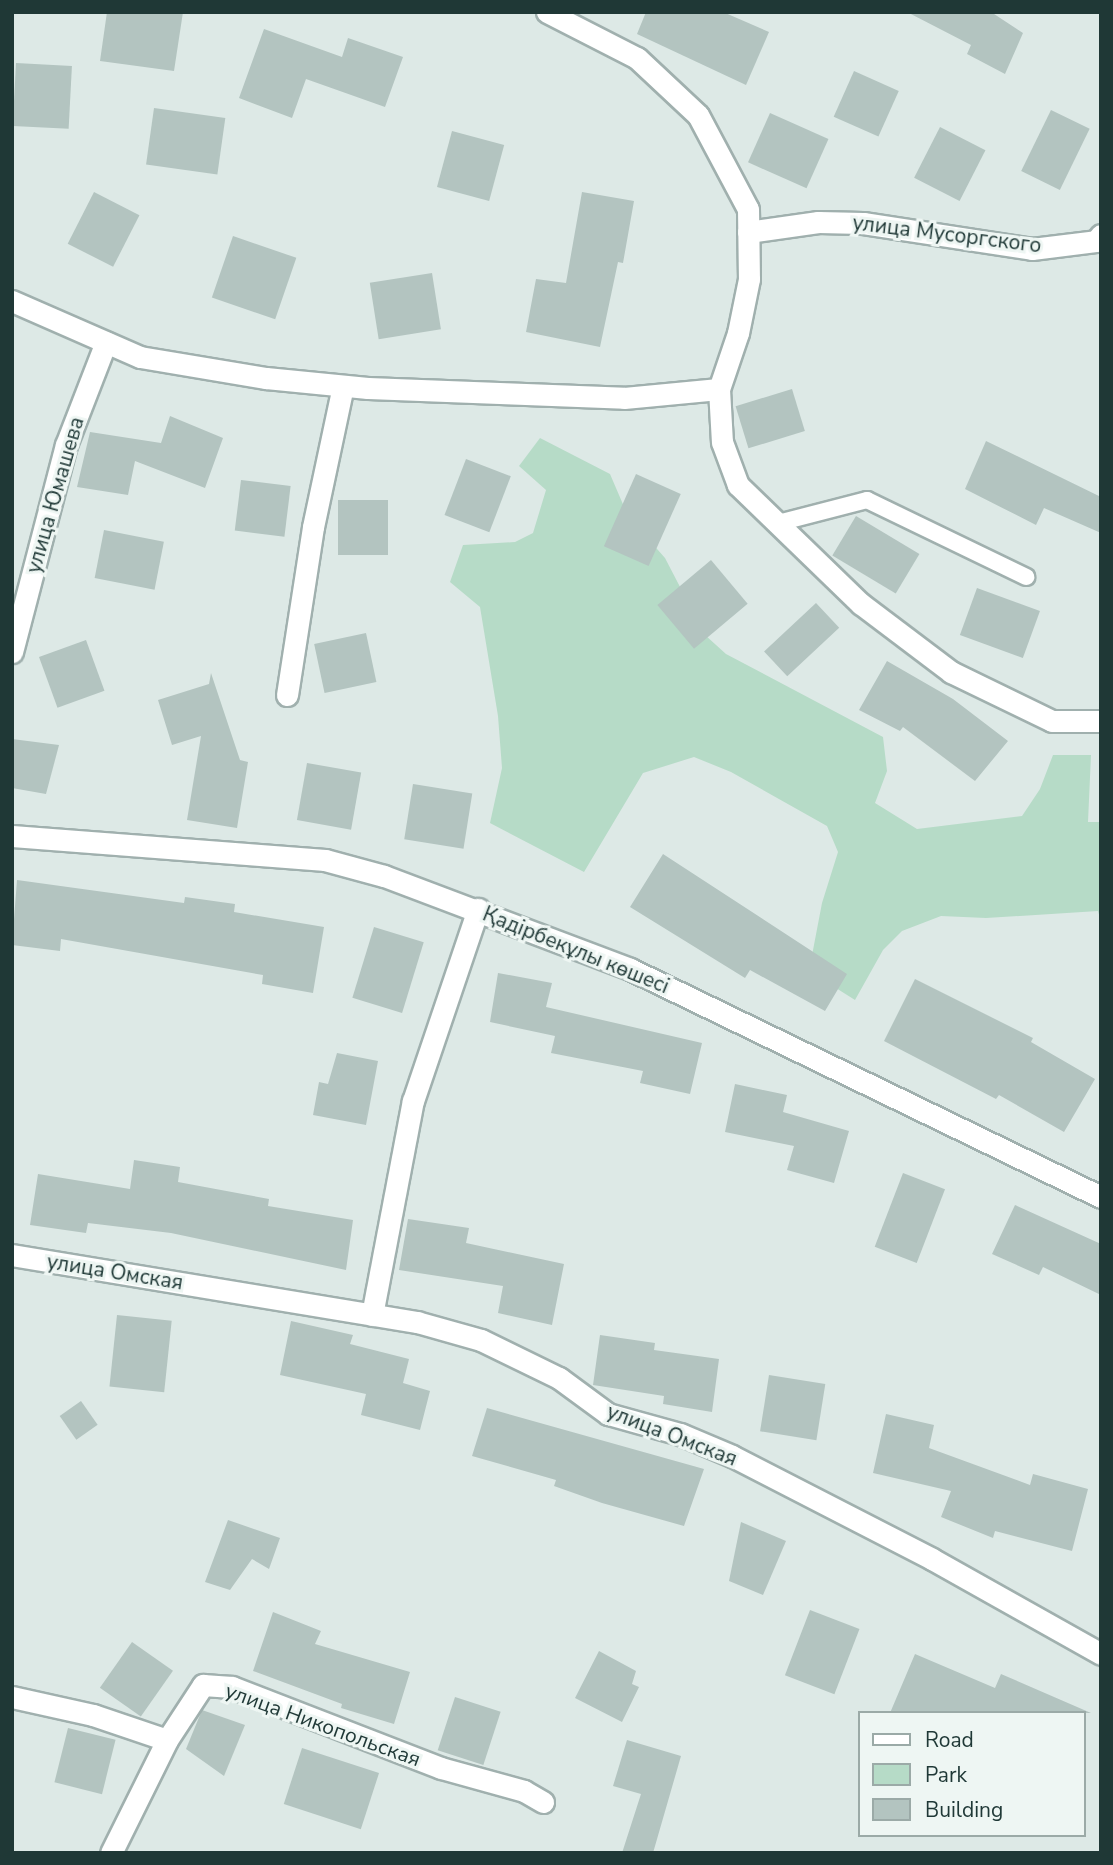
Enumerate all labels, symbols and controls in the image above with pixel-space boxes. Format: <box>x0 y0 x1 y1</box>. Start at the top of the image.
street label: улица Мусоргского <box>851 210 1043 258</box>
street label: улица Юмашева <box>21 414 89 576</box>
street label: Қадірбекұлы көшесі <box>479 901 673 999</box>
street label: улица Омская <box>45 1249 185 1295</box>
street label: улица Омская <box>603 1399 741 1471</box>
street label: улица Никопольская <box>222 1678 424 1772</box>
legend <box>858 1711 1085 1837</box>
text: Road <box>925 1726 974 1754</box>
text: Park <box>925 1761 967 1789</box>
text: Building <box>925 1796 1003 1824</box>

